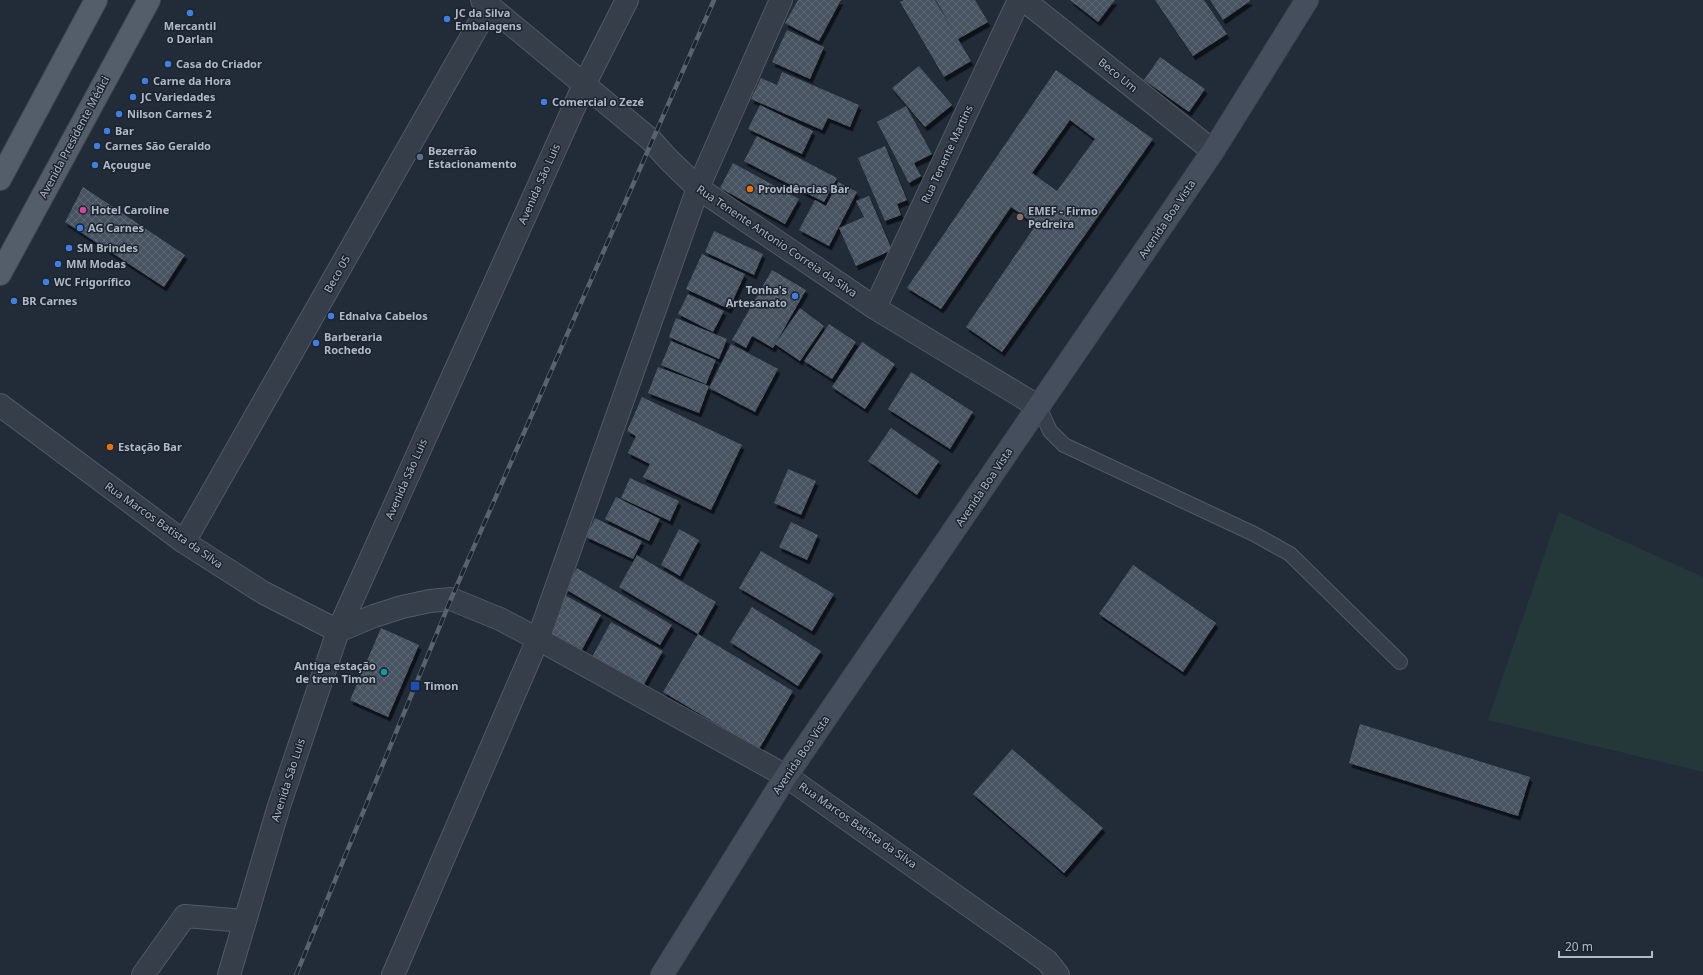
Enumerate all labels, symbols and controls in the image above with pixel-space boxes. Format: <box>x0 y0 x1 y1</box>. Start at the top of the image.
place label: JC da Silva Embalagens <box>454 5 522 33</box>
marker: Mercantil o Darlan <box>185 8 195 18</box>
marker: JC da Silva Embalagens <box>442 14 452 24</box>
place label: Mercantil o Darlan <box>164 18 216 46</box>
street label: Beco Um <box>1096 54 1141 95</box>
place label: Casa do Criador <box>176 56 262 71</box>
marker: Casa do Criador <box>163 59 173 69</box>
street label: Avenida Presidente Médici <box>35 73 112 200</box>
place label: Carne da Hora <box>153 73 231 88</box>
marker: Carne da Hora <box>140 76 150 86</box>
place label: JC Variedades <box>140 89 216 104</box>
marker: JC Variedades <box>128 92 138 102</box>
place label: Comercial o Zezé <box>552 94 645 109</box>
marker: Comercial o Zezé <box>539 97 549 107</box>
street label: Rua Tenente Martins <box>917 102 976 205</box>
place label: Nilson Carnes 2 <box>127 106 212 121</box>
marker: Nilson Carnes 2 <box>114 109 124 119</box>
place label: Bar <box>115 123 134 138</box>
marker: Bar <box>102 126 112 136</box>
place label: Carnes São Geraldo <box>105 138 211 153</box>
marker: Carnes São Geraldo <box>92 141 102 151</box>
street label: Avenida São Luis <box>514 141 563 226</box>
place label: Bezerrão Estacionamento <box>428 143 517 171</box>
marker: Bezerrão Estacionamento <box>415 152 425 162</box>
place label: Açougue <box>103 157 151 172</box>
marker: Açougue <box>90 160 100 170</box>
street label: Avenida Boa Vista <box>1135 176 1199 261</box>
street label: Rua Tenente Antonio Correia da Silva <box>694 181 860 300</box>
place label: Providências Bar <box>758 181 849 196</box>
marker: Providências Bar <box>745 184 755 194</box>
place label: Hotel Caroline <box>91 202 170 217</box>
place label: EMEF - Firmo Pedreira <box>1028 203 1098 231</box>
marker: Hotel Caroline <box>78 205 88 215</box>
marker: EMEF - Firmo Pedreira <box>1015 212 1025 222</box>
place label: AG Carnes <box>88 220 145 235</box>
marker: AG Carnes <box>75 223 85 233</box>
place label: SM Brindes <box>77 240 138 255</box>
marker: SM Brindes <box>64 243 74 253</box>
street label: Beco 05 <box>320 252 353 295</box>
place label: MM Modas <box>66 256 126 271</box>
marker: MM Modas <box>53 259 63 269</box>
place label: WC Frigorífico <box>54 274 131 289</box>
marker: WC Frigorífico <box>41 277 51 287</box>
place label: Tonha's Artesanato <box>726 282 787 310</box>
marker: Tonha's Artesanato <box>790 291 800 301</box>
place label: BR Carnes <box>22 293 78 308</box>
marker: BR Carnes <box>9 296 19 306</box>
place label: Ednalva Cabelos <box>339 308 428 323</box>
marker: Ednalva Cabelos <box>326 311 336 321</box>
place label: Barberaria Rochedo <box>324 329 382 357</box>
marker: Barberaria Rochedo <box>311 338 321 348</box>
street label: Avenida São Luis <box>381 436 430 521</box>
place label: Estação Bar <box>118 439 182 454</box>
marker: Estação Bar <box>105 442 115 452</box>
street label: Avenida Boa Vista <box>952 444 1016 529</box>
street label: Rua Marcos Batista da Silva <box>102 478 226 571</box>
place label: Antiga estação de trem Timon <box>294 658 376 686</box>
marker: Antiga estação de trem Timon <box>379 667 389 677</box>
place label: Timon <box>424 678 458 693</box>
marker: Timon <box>409 680 421 692</box>
street label: Avenida Boa Vista <box>769 712 833 797</box>
street label: Avenida São Luis <box>267 736 308 823</box>
street label: Rua Marcos Batista da Silva <box>796 778 920 871</box>
scale bar <box>1559 933 1652 959</box>
text: 20 m <box>1565 938 1593 955</box>

